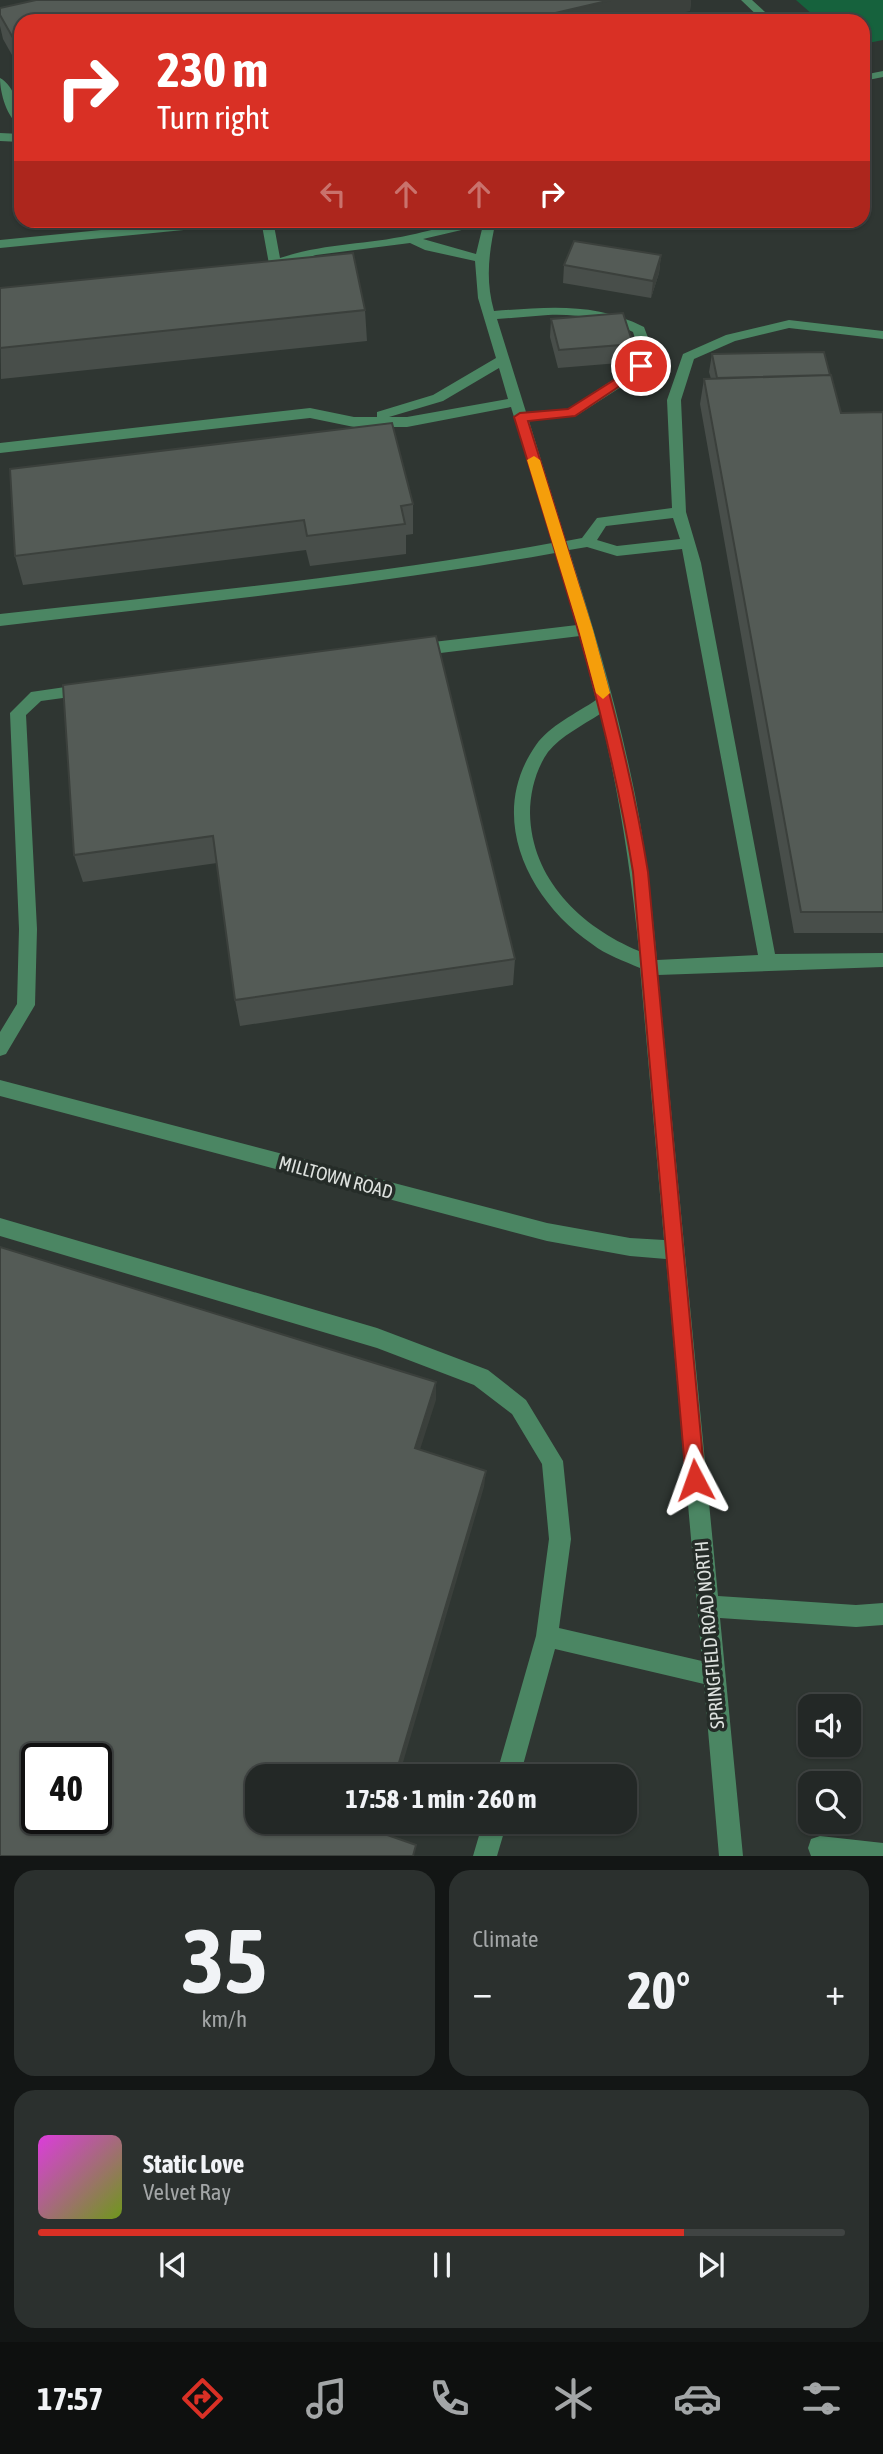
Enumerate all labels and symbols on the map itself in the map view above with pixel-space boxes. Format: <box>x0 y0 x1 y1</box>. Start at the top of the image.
pin <box>611 336 671 396</box>
street label: MILLTOWN ROAD <box>276 1151 396 1203</box>
position arrow <box>658 1443 732 1517</box>
street label: SPRINGFIELD ROAD NORTH <box>690 1540 728 1730</box>
speed limit sign: 40 <box>21 1743 112 1834</box>

